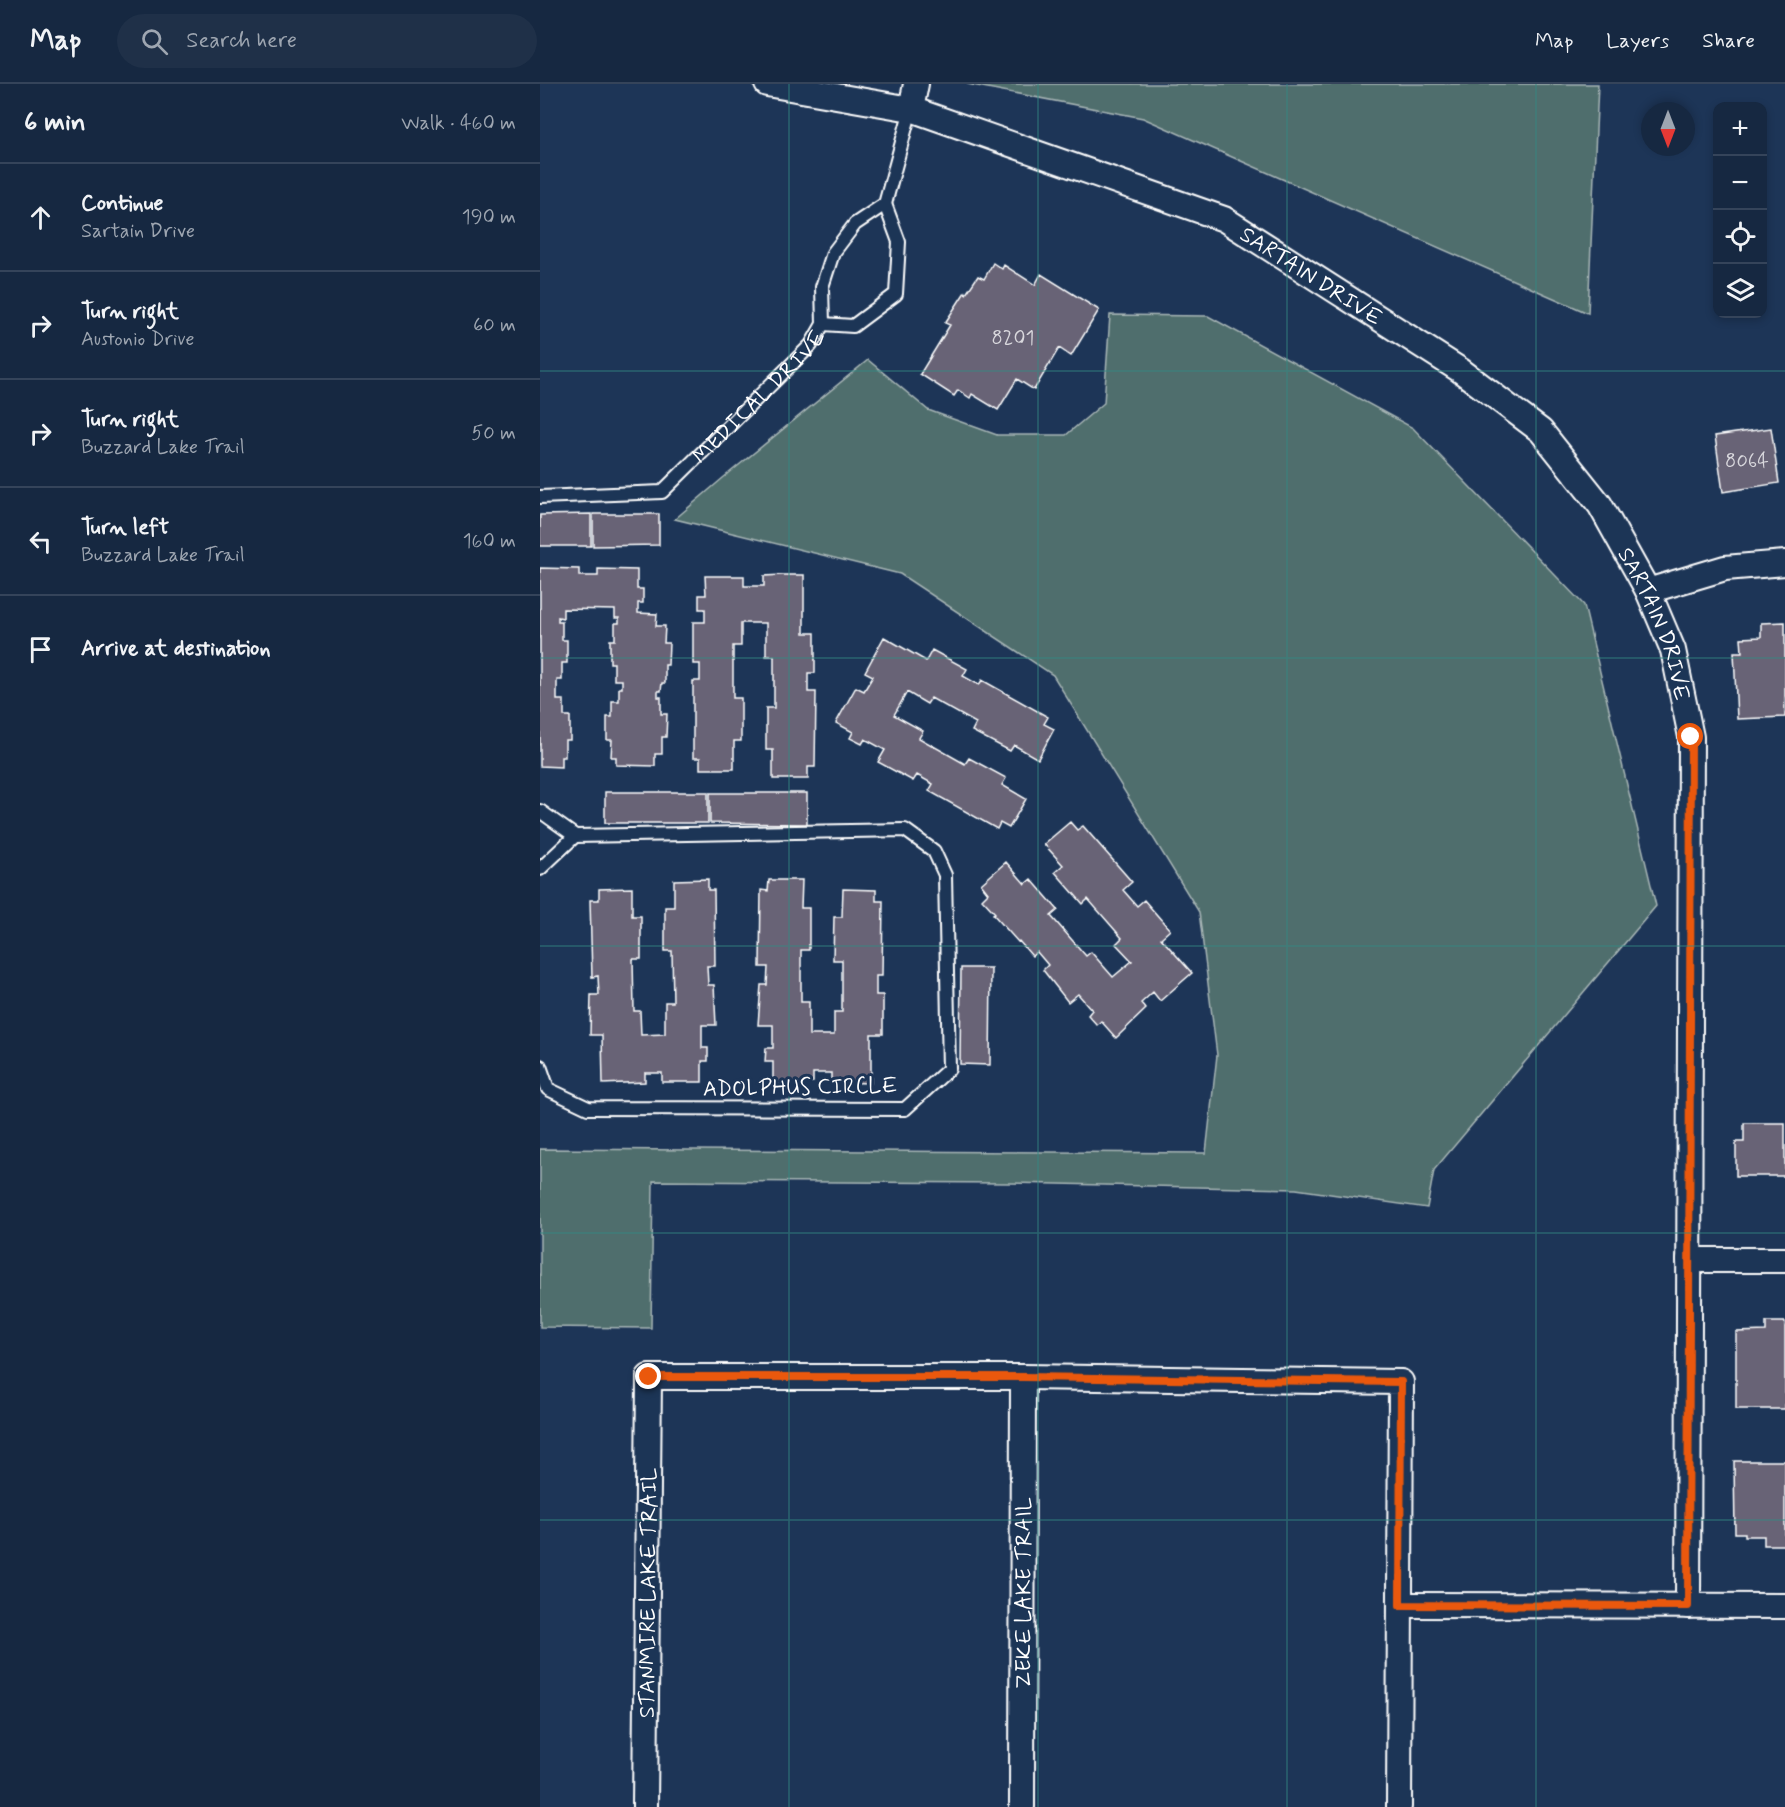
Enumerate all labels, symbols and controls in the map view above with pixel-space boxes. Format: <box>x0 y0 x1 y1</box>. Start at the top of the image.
search box <box>117 14 537 68</box>
text: Map <box>30 23 81 60</box>
icon: search <box>138 25 171 58</box>
text: Search here <box>186 27 297 55</box>
text: Map <box>1535 27 1573 55</box>
text: Layers <box>1606 27 1669 55</box>
text: Share <box>1702 27 1755 55</box>
north arrow <box>1641 102 1695 156</box>
map controls <box>1713 102 1767 318</box>
button: + <box>1713 102 1767 156</box>
text: 6 min <box>24 106 86 140</box>
text: Walk · 460 m <box>401 110 516 137</box>
button: − <box>1713 156 1767 210</box>
text: Continue <box>81 190 163 218</box>
icon: ahead <box>24 201 57 234</box>
text: 190 m <box>462 204 516 231</box>
button: locate <box>1713 210 1767 264</box>
text: Sartain Drive <box>81 218 195 245</box>
street label: SARTAIN DRIVE <box>1234 221 1387 333</box>
button: layers <box>1713 264 1767 318</box>
text: Turn right <box>81 298 179 326</box>
icon: right <box>24 309 57 342</box>
text: 60 m <box>473 312 516 339</box>
street label: MEDICAL DRIVE <box>687 325 833 470</box>
house number: 8201 <box>992 325 1034 352</box>
text: Austonio Drive <box>81 326 195 353</box>
text: Turn right <box>81 406 179 434</box>
icon: right <box>24 417 57 450</box>
text: 50 m <box>471 420 516 447</box>
text: Buzzard Lake Trail <box>81 434 245 461</box>
house number: 8064 <box>1725 448 1769 475</box>
text: Turn left <box>81 514 169 542</box>
icon: left <box>24 525 57 558</box>
text: 160 m <box>463 528 516 555</box>
text: Buzzard Lake Trail <box>81 542 245 569</box>
street label: SARTAIN DRIVE <box>1610 543 1695 703</box>
icon: arrive <box>24 633 57 666</box>
text: Arrive at destination <box>81 635 271 663</box>
route start <box>1677 723 1703 749</box>
street label: ADOLPHUS CIRCLE <box>703 1072 897 1104</box>
route end <box>635 1363 661 1389</box>
street label: STANMIRE LAKE TRAIL <box>634 1467 664 1718</box>
street label: ZEKE LAKE TRAIL <box>1010 1497 1039 1689</box>

